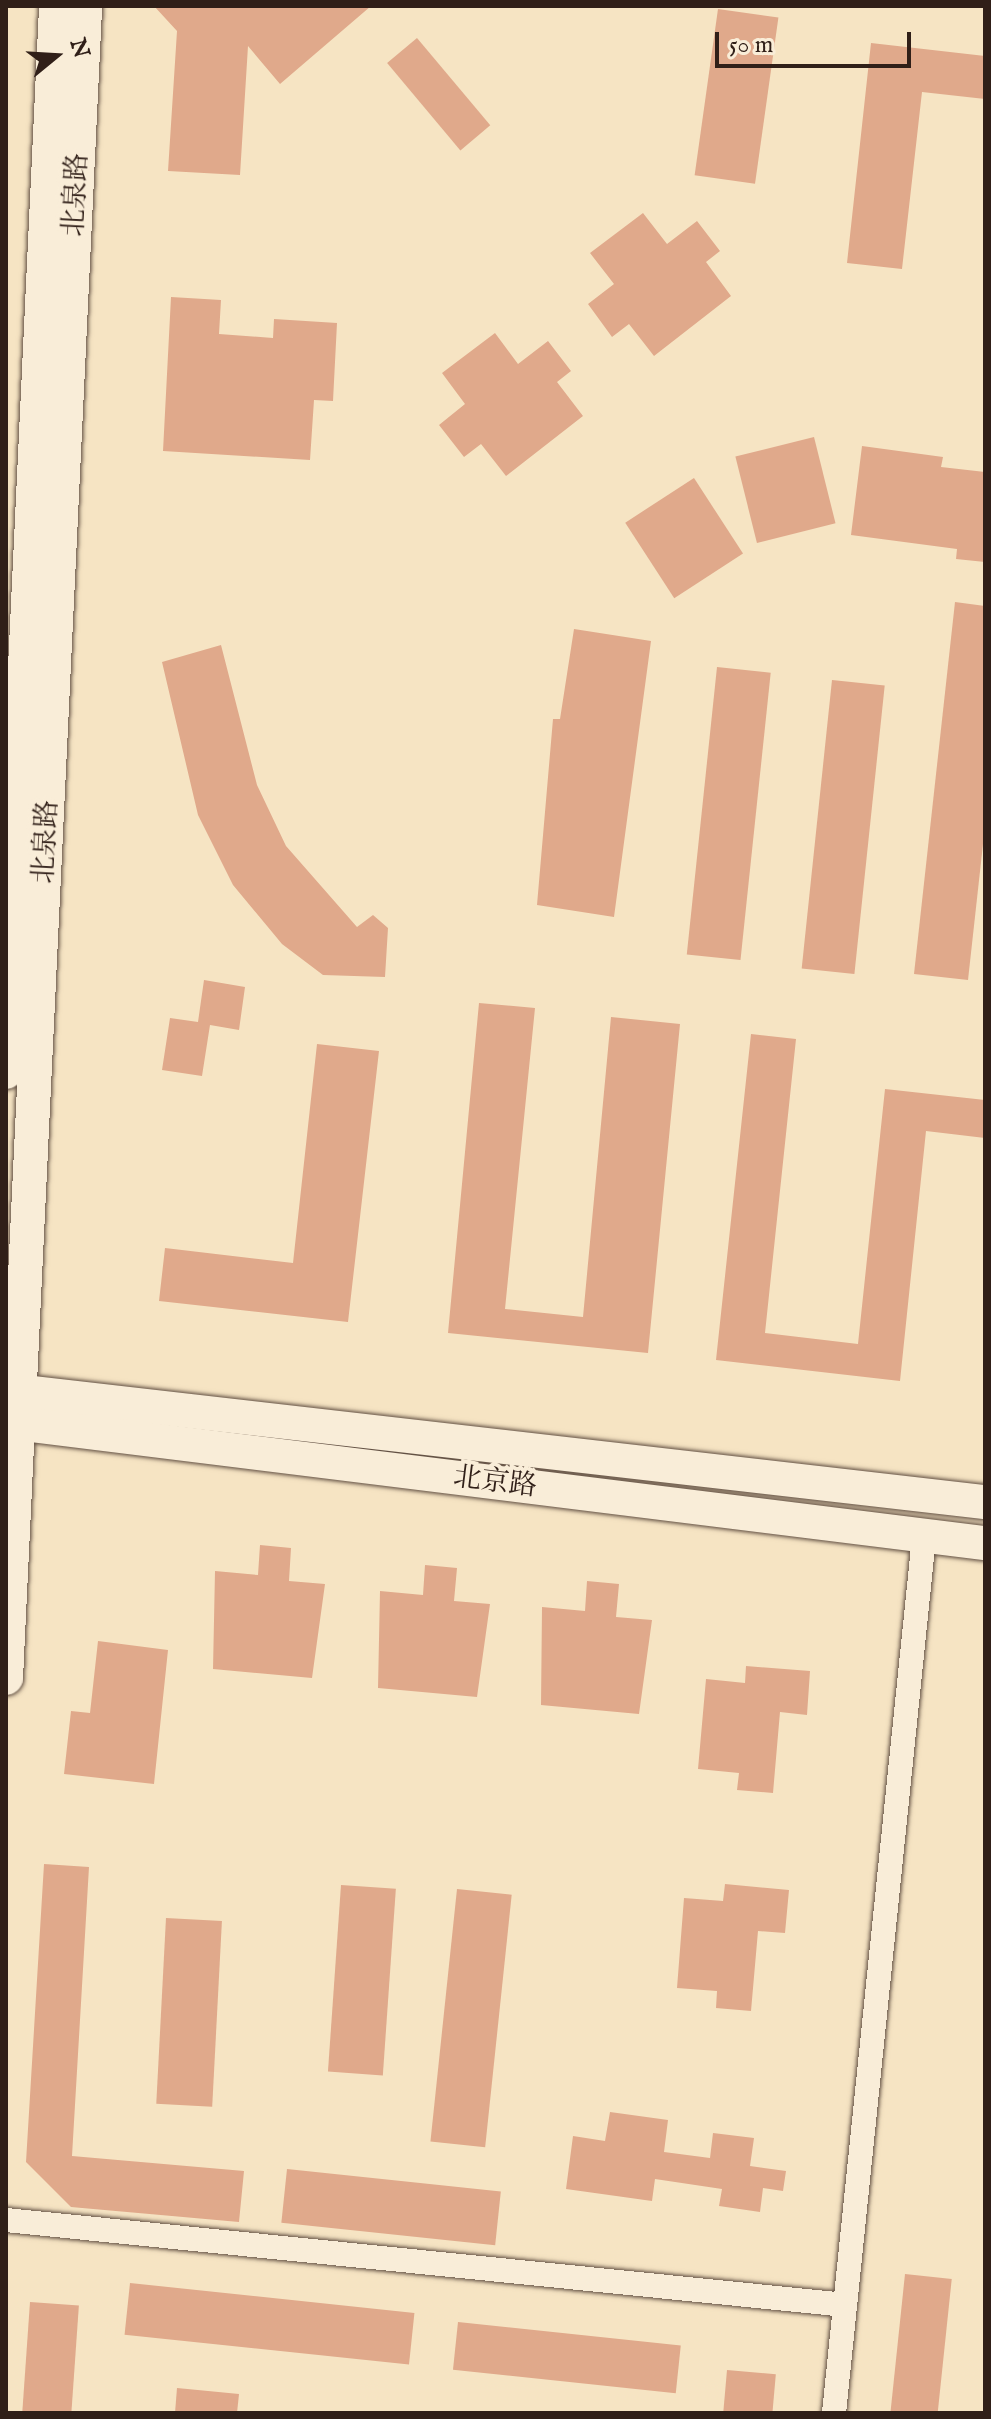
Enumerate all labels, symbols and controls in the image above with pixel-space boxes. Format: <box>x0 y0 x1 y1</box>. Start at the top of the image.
north arrow <box>16 16 96 96</box>
scale bar <box>719 16 915 66</box>
text: 50 m <box>729 30 773 61</box>
text: N <box>63 35 95 62</box>
street label: 北泉路 <box>58 152 96 238</box>
street label: 北泉路 <box>28 799 66 885</box>
street label: 北京路 <box>451 1461 539 1505</box>

